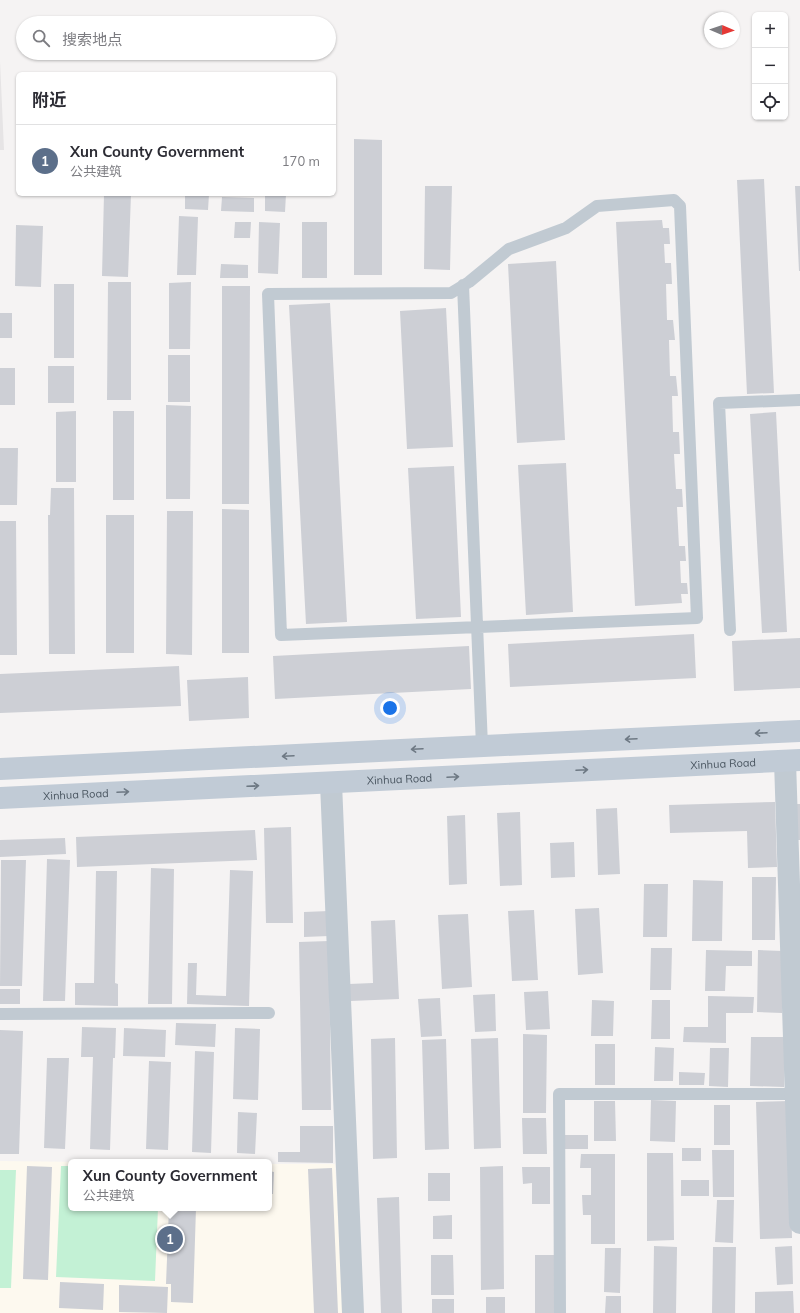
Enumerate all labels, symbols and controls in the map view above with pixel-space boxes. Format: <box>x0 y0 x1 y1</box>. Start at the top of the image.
north arrow <box>704 12 740 48</box>
map controls <box>752 12 788 120</box>
button: + <box>752 12 788 48</box>
search box <box>16 16 336 60</box>
icon: search <box>30 27 52 49</box>
text: 搜索地点 <box>62 30 122 49</box>
button: − <box>752 48 788 84</box>
button: locate <box>752 84 788 120</box>
text: 附近 <box>32 89 66 110</box>
text: Xun County Government <box>70 142 244 161</box>
text: 1 <box>41 153 49 169</box>
text: 170 m <box>282 153 320 169</box>
text: 公共建筑 <box>70 163 122 179</box>
your location <box>380 698 400 718</box>
one-way arrow <box>755 729 768 736</box>
one-way arrow <box>625 735 638 743</box>
one-way arrow <box>411 746 424 753</box>
one-way arrow <box>282 752 295 759</box>
street label: Xinhua Road <box>690 755 756 772</box>
one-way arrow <box>575 767 588 774</box>
street label: Xinhua Road <box>366 770 433 788</box>
one-way arrow <box>446 773 459 780</box>
one-way arrow <box>246 783 259 790</box>
street label: Xinhua Road <box>43 786 109 803</box>
one-way arrow <box>116 789 129 796</box>
popup <box>68 1159 272 1211</box>
text: Xun County Government <box>83 1166 257 1185</box>
text: 公共建筑 <box>83 1187 135 1203</box>
pin: 1 <box>157 1224 183 1254</box>

